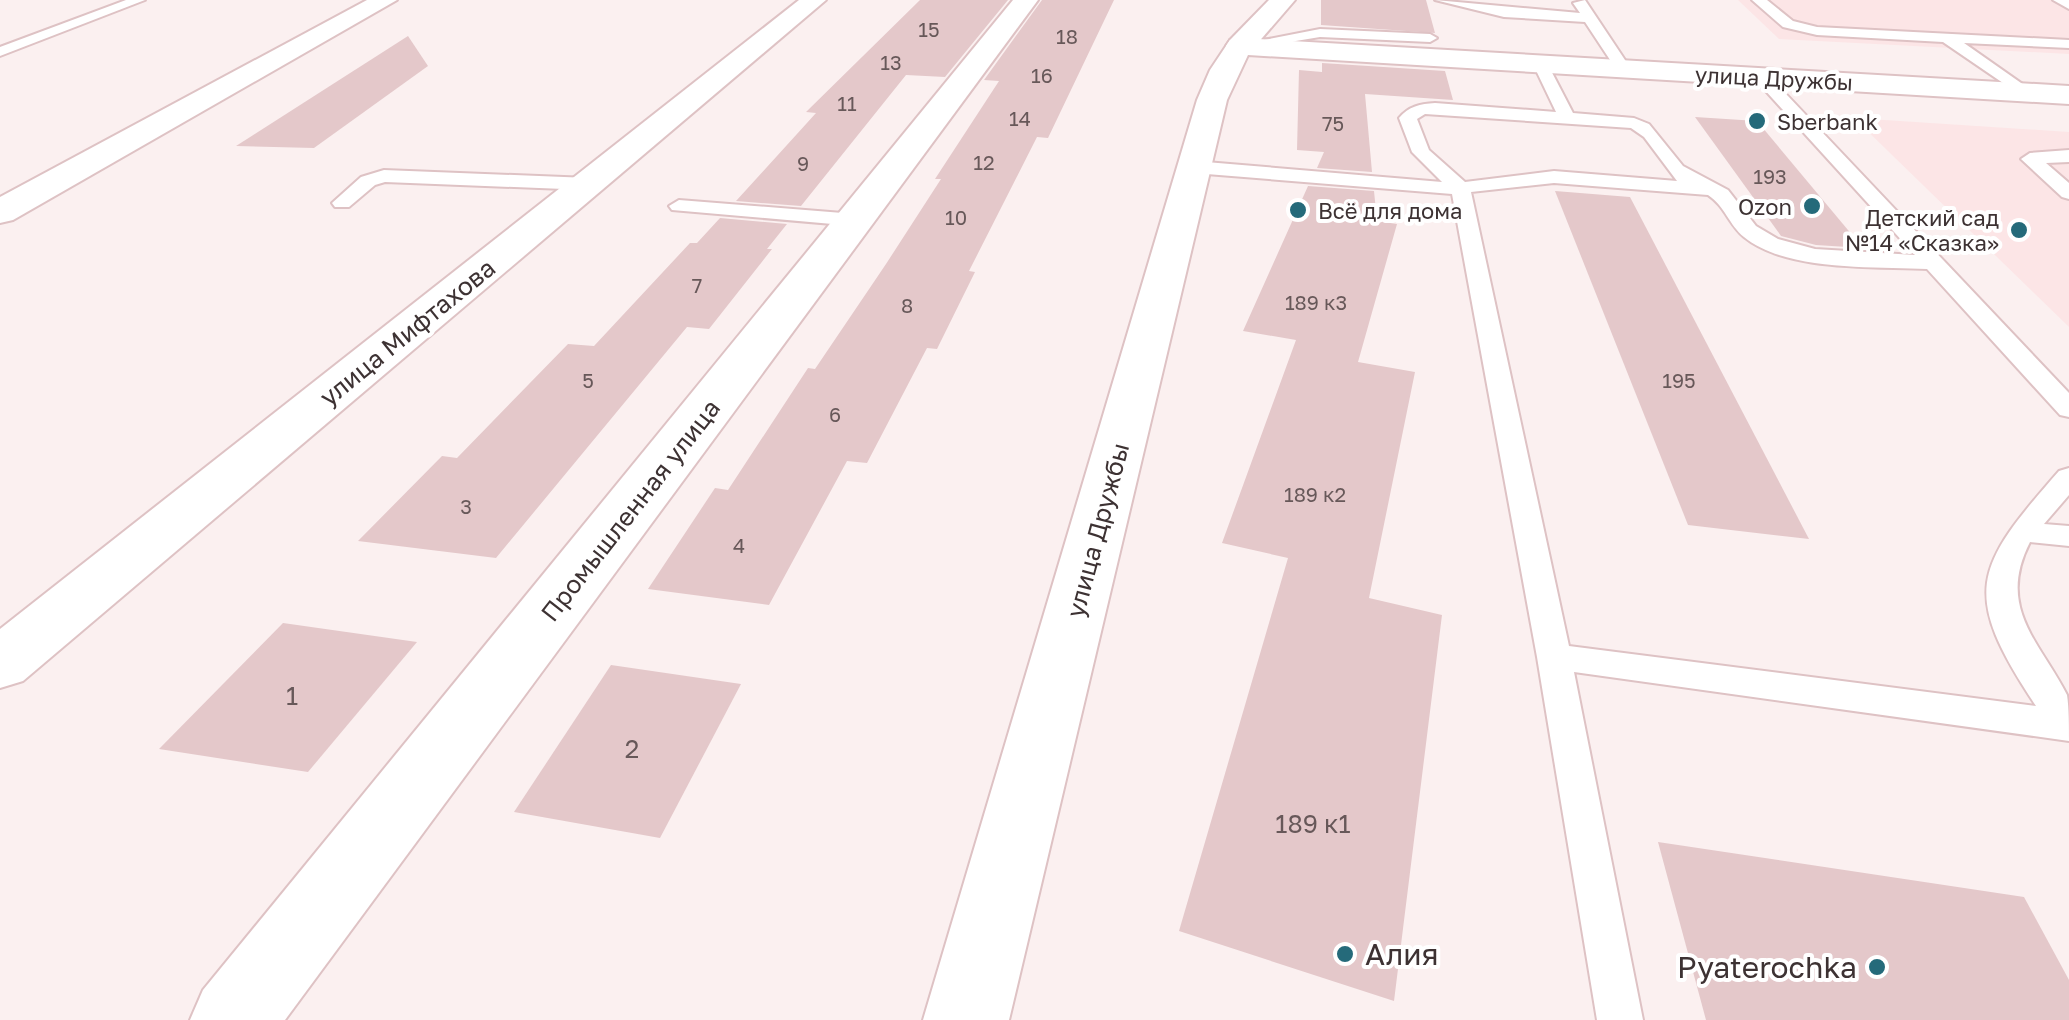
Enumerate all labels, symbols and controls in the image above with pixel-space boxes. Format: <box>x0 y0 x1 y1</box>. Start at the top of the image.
house number: 15 <box>918 17 940 41</box>
house number: 18 <box>1056 24 1078 48</box>
house number: 13 <box>880 50 902 74</box>
street label: улица Дружбы <box>1694 60 1854 96</box>
house number: 16 <box>1031 63 1053 87</box>
house number: 11 <box>837 91 857 115</box>
house number: 14 <box>1009 106 1031 130</box>
place label: Sberbank <box>1777 108 1878 135</box>
marker: Sberbank <box>1746 110 1768 132</box>
house number: 75 <box>1322 111 1344 135</box>
house number: 12 <box>973 150 995 174</box>
house number: 9 <box>797 151 809 175</box>
house number: 193 <box>1753 164 1787 188</box>
place label: Ozon <box>1738 193 1792 220</box>
marker: Ozon <box>1801 195 1823 217</box>
place label: Всё для дома <box>1318 197 1462 224</box>
marker: Всё для дома <box>1287 199 1309 221</box>
place label: Детский сад №14 «Сказка» <box>1845 204 1999 256</box>
house number: 10 <box>945 205 967 229</box>
marker: Детский сад №14 «Сказка» <box>2008 219 2030 241</box>
street label: улица Мифтахова <box>313 252 501 412</box>
house number: 7 <box>692 273 702 297</box>
house number: 189 к3 <box>1285 290 1347 314</box>
house number: 8 <box>901 293 913 317</box>
house number: 5 <box>582 368 594 392</box>
house number: 195 <box>1662 368 1696 392</box>
street label: Промышленная улица <box>534 393 726 627</box>
house number: 6 <box>829 402 841 426</box>
street label: улица Дружбы <box>1059 439 1135 621</box>
house number: 189 к2 <box>1284 482 1346 506</box>
house number: 3 <box>460 494 472 518</box>
house number: 4 <box>733 533 745 557</box>
house number: 1 <box>286 680 298 711</box>
house number: 2 <box>625 733 639 764</box>
house number: 189 к1 <box>1275 808 1351 839</box>
place label: Алия <box>1365 936 1439 972</box>
marker: Алия <box>1334 943 1356 965</box>
place label: Pyaterochka <box>1677 949 1857 985</box>
marker: Pyaterochka <box>1866 956 1888 978</box>

